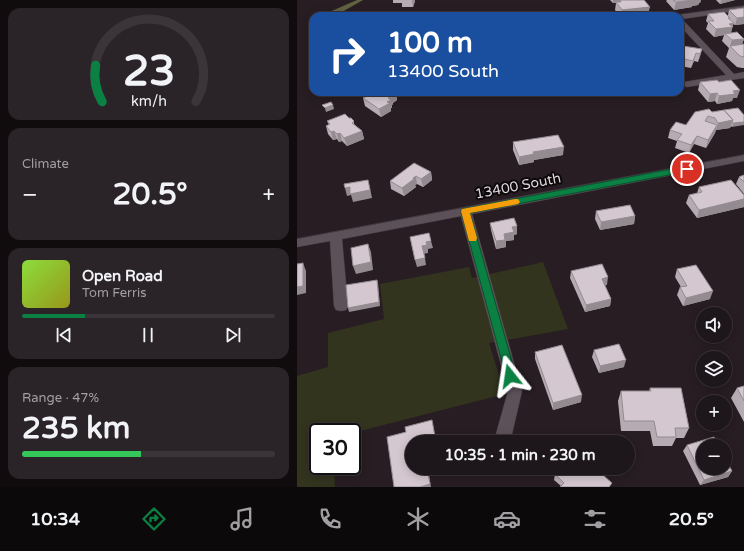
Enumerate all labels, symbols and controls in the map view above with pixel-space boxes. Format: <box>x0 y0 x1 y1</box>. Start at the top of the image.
text: 100 m <box>387 26 473 60</box>
icon: right <box>321 28 373 80</box>
text: 23 <box>122 47 175 97</box>
text: 13400 South <box>387 60 499 82</box>
text: km/h <box>131 92 166 109</box>
pin <box>670 152 704 186</box>
text: Climate <box>22 156 69 172</box>
icon: arrive <box>676 158 698 180</box>
street label: 13400 South <box>474 169 562 203</box>
text: 20.5° <box>113 176 188 213</box>
text: − <box>22 182 38 208</box>
text: + <box>263 182 275 208</box>
text: Open Road <box>82 267 163 285</box>
text: Tom Ferris <box>82 285 146 301</box>
map controls <box>696 307 732 475</box>
button: sound <box>696 307 732 343</box>
icon: previous <box>53 324 75 346</box>
icon: pause <box>137 324 159 346</box>
icon: next <box>222 324 244 346</box>
button: layers <box>696 351 732 387</box>
position arrow <box>489 355 531 397</box>
text: Range · 47% <box>22 390 99 406</box>
button: + <box>696 395 732 431</box>
text: 235 km <box>22 410 130 447</box>
speed limit sign: 30 <box>309 423 361 475</box>
button: − <box>696 439 732 475</box>
text: 10:35 · 1 min · 230 m <box>445 446 595 464</box>
icon: directions <box>140 505 168 533</box>
icon: music <box>228 505 256 533</box>
icon: phone <box>316 505 344 533</box>
icon: climate <box>404 505 432 533</box>
icon: car <box>493 505 521 533</box>
icon: filters <box>581 505 609 533</box>
text: 10:34 <box>30 508 80 530</box>
text: 20.5° <box>669 508 714 530</box>

